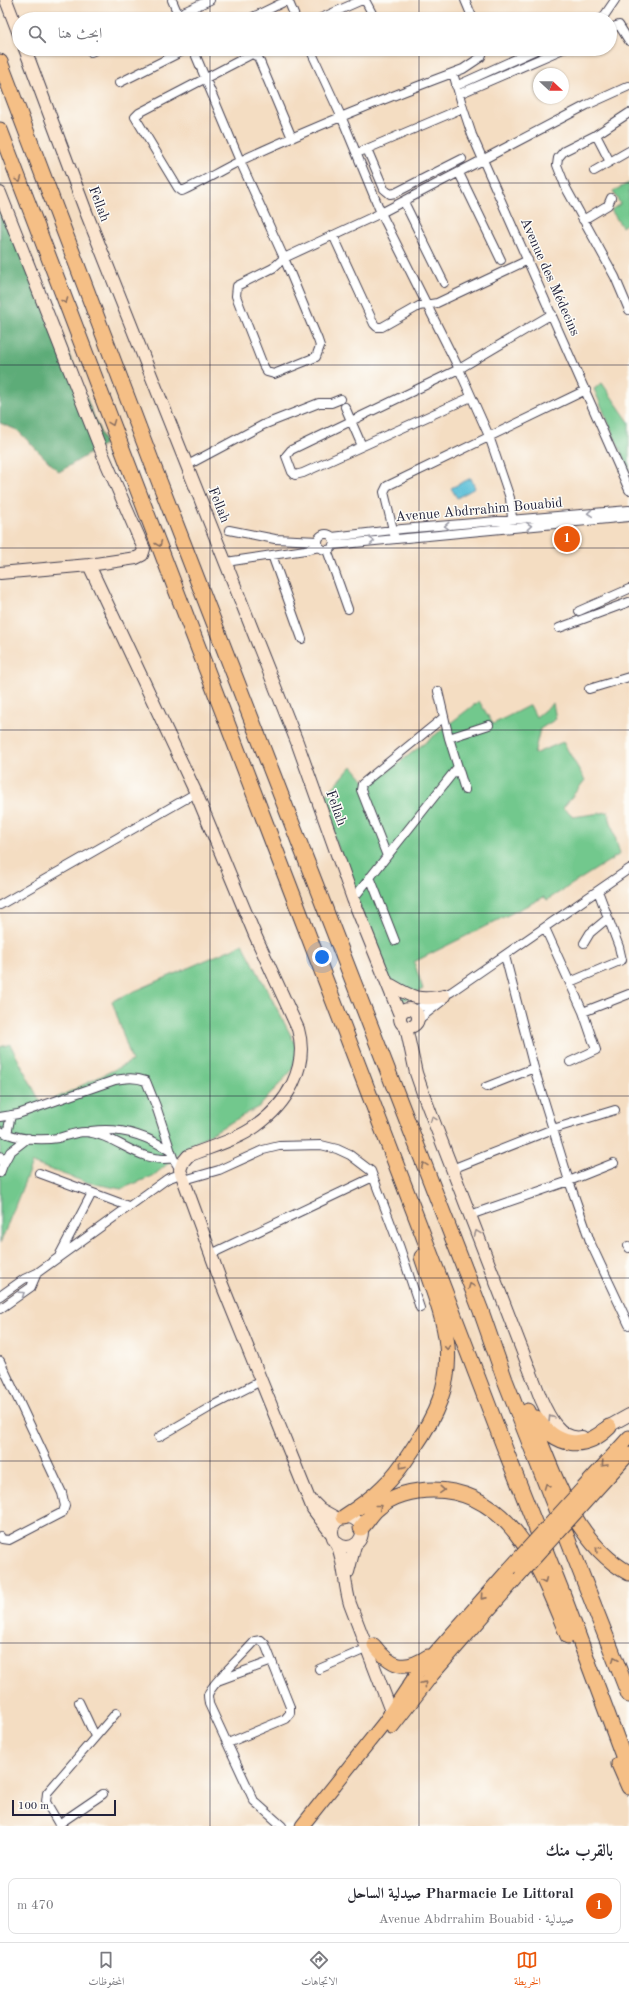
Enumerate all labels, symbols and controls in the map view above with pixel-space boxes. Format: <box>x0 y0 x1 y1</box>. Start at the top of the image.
search box <box>12 12 617 56</box>
icon: search <box>26 23 48 45</box>
text: ابحث هنا <box>58 27 102 42</box>
north arrow <box>533 68 569 104</box>
one-way arrow <box>15 176 23 183</box>
street label: Fellah <box>86 184 112 224</box>
street label: Avenue des Médecins <box>518 216 582 338</box>
one-way arrow <box>61 298 69 305</box>
one-way arrow <box>107 419 115 426</box>
street label: Fellah <box>206 485 233 525</box>
street label: Avenue Abdrrahim Bouabid <box>395 496 563 524</box>
one-way arrow <box>587 508 593 517</box>
one-way arrow <box>444 521 450 530</box>
one-way arrow <box>526 522 532 531</box>
pin: 1 <box>554 524 580 554</box>
one-way arrow <box>369 536 375 545</box>
one-way arrow <box>155 540 163 547</box>
street label: Fellah <box>323 788 349 828</box>
your location <box>312 947 332 967</box>
one-way arrow <box>430 1116 438 1124</box>
one-way arrow <box>420 1161 428 1168</box>
one-way arrow <box>473 1229 481 1236</box>
one-way arrow <box>467 1282 475 1289</box>
one-way arrow <box>17 1292 24 1299</box>
one-way arrow <box>442 1344 451 1350</box>
one-way arrow <box>548 1415 555 1422</box>
one-way arrow <box>602 1459 609 1467</box>
one-way arrow <box>400 1461 407 1468</box>
one-way arrow <box>543 1482 551 1489</box>
one-way arrow <box>439 1486 445 1495</box>
one-way arrow <box>375 1505 382 1512</box>
one-way arrow <box>595 1546 603 1554</box>
one-way arrow <box>539 1576 547 1584</box>
one-way arrow <box>480 1593 487 1600</box>
one-way arrow <box>611 1656 619 1663</box>
one-way arrow <box>420 1682 427 1689</box>
scale bar <box>12 1798 116 1817</box>
text: 100 m <box>18 1801 49 1812</box>
text: بالقرب منك <box>545 1843 613 1860</box>
text: Pharmacie Le Littoral صيدلية الساحل <box>347 1887 574 1902</box>
text: 470 m <box>17 1899 54 1912</box>
text: 1 <box>595 1899 603 1912</box>
text: صيدلية · Avenue Abdrrahim Bouabid <box>379 1913 574 1926</box>
tab: المحفوظات <box>88 1949 124 1992</box>
tab: الاتجاهات <box>301 1949 338 1992</box>
tab: الخريطة <box>514 1949 541 1992</box>

